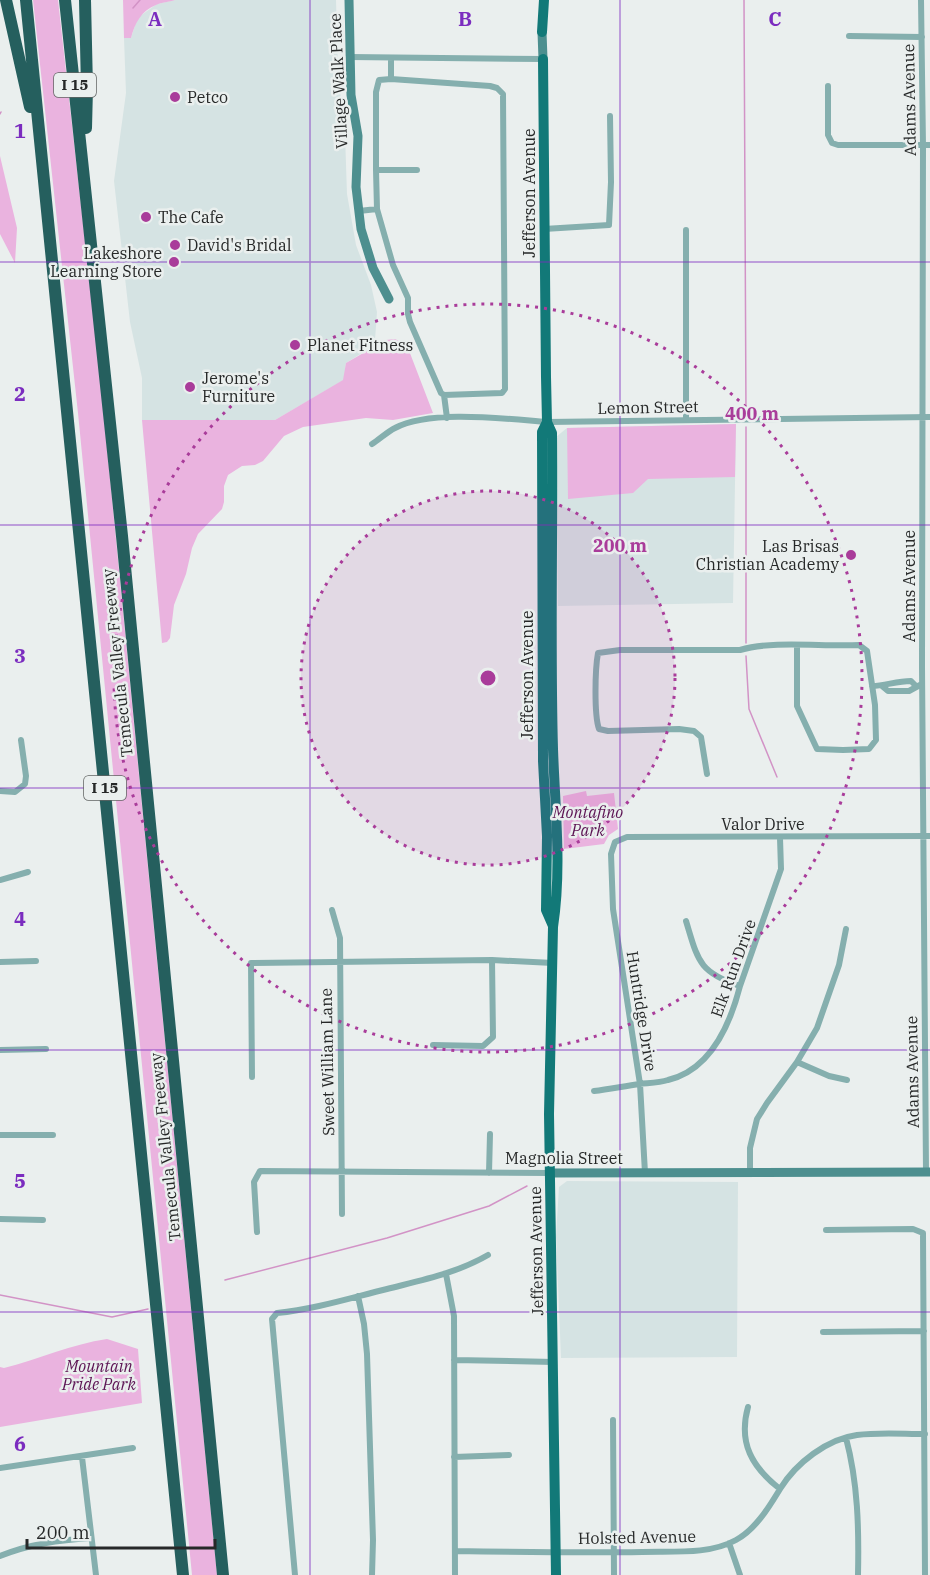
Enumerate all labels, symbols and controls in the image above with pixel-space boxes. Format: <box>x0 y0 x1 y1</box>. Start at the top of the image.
text: A <box>148 5 162 32</box>
text: B <box>458 5 472 32</box>
text: C <box>768 5 782 32</box>
street label: Village Walk Place <box>324 13 352 149</box>
street label: Adams Avenue <box>898 44 920 156</box>
road number: I 15 <box>54 73 96 97</box>
place label: Petco <box>187 87 228 107</box>
marker: Petco <box>168 90 182 104</box>
text: 1 <box>14 117 26 144</box>
street label: Jefferson Avenue <box>519 128 539 258</box>
place label: The Cafe <box>158 207 224 227</box>
marker: The Cafe <box>139 210 153 224</box>
place label: David's Bridal <box>187 235 292 255</box>
marker: David's Bridal <box>168 238 182 252</box>
place label: Lakeshore Learning Store <box>50 243 162 281</box>
marker: Lakeshore Learning Store <box>167 255 181 269</box>
place label: Planet Fitness <box>307 335 413 355</box>
marker: Planet Fitness <box>288 338 302 352</box>
place label: Jerome's Furniture <box>202 368 275 406</box>
text: 2 <box>14 380 26 407</box>
marker: Jerome's Furniture <box>183 380 197 394</box>
street label: Lemon Street <box>597 396 699 418</box>
text: 400 m <box>725 402 780 425</box>
street label: Adams Avenue <box>899 530 919 642</box>
text: 200 m <box>593 534 648 557</box>
place label: Las Brisas Christian Academy <box>696 536 839 574</box>
marker: Las Brisas Christian Academy <box>844 548 858 562</box>
street label: Temecula Valley Freeway <box>97 567 137 758</box>
street label: Jefferson Avenue <box>517 610 537 740</box>
text: 3 <box>14 642 26 669</box>
centre of rings <box>478 668 498 688</box>
road number: I 15 <box>84 776 126 800</box>
park label: Montafino Park <box>552 802 623 840</box>
street label: Valor Drive <box>721 814 805 834</box>
text: 4 <box>14 905 26 932</box>
street label: Elk Run Drive <box>706 916 760 1020</box>
street label: Huntridge Drive <box>623 949 661 1073</box>
street label: Sweet William Lane <box>316 988 338 1136</box>
street label: Adams Avenue <box>901 1016 923 1128</box>
street label: Temecula Valley Freeway <box>145 1051 185 1242</box>
street label: Magnolia Street <box>505 1148 623 1168</box>
text: 5 <box>14 1167 26 1194</box>
street label: Jefferson Avenue <box>525 1186 547 1316</box>
park label: Mountain Pride Park <box>61 1356 136 1394</box>
text: 6 <box>14 1430 26 1457</box>
scale bar <box>27 1512 214 1550</box>
text: 200 m <box>36 1521 90 1544</box>
street label: Holsted Avenue <box>578 1526 696 1548</box>

